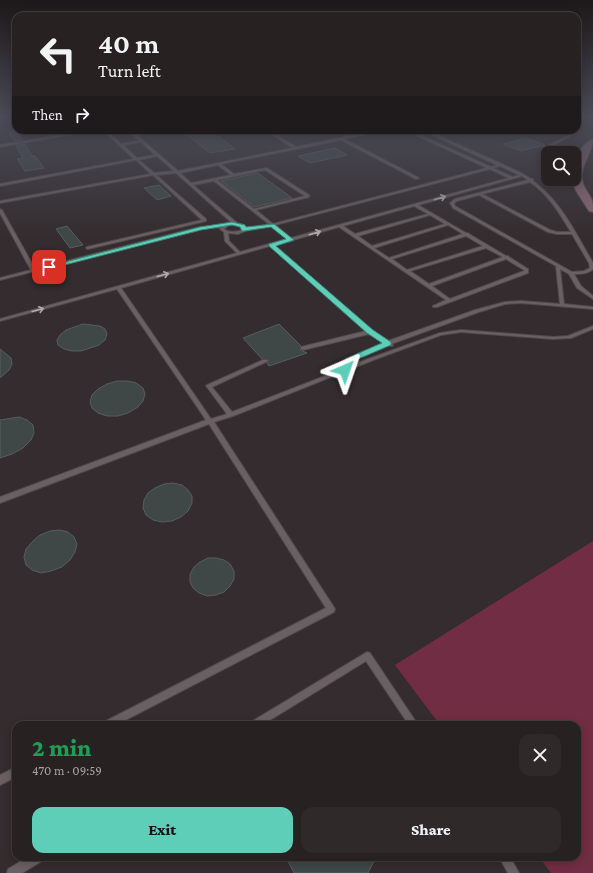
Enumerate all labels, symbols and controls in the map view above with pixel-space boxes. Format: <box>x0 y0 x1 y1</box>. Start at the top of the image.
icon: left <box>32 28 84 80</box>
text: 40 m <box>98 28 159 59</box>
text: Turn left <box>98 61 161 81</box>
icon: right <box>71 104 93 126</box>
text: Then <box>32 107 63 123</box>
map controls <box>541 146 581 186</box>
button: search <box>541 146 581 186</box>
one-way arrow <box>434 194 447 201</box>
one-way arrow <box>309 229 322 236</box>
pin <box>32 250 66 284</box>
icon: arrive <box>38 256 60 278</box>
one-way arrow <box>156 271 169 278</box>
one-way arrow <box>31 305 44 313</box>
position arrow <box>324 349 366 391</box>
text: 2 min <box>32 734 91 761</box>
button: close <box>519 734 561 776</box>
text: 470 m · 09:59 <box>32 763 102 778</box>
button: Exit <box>32 807 293 853</box>
button: Share <box>301 807 561 853</box>

